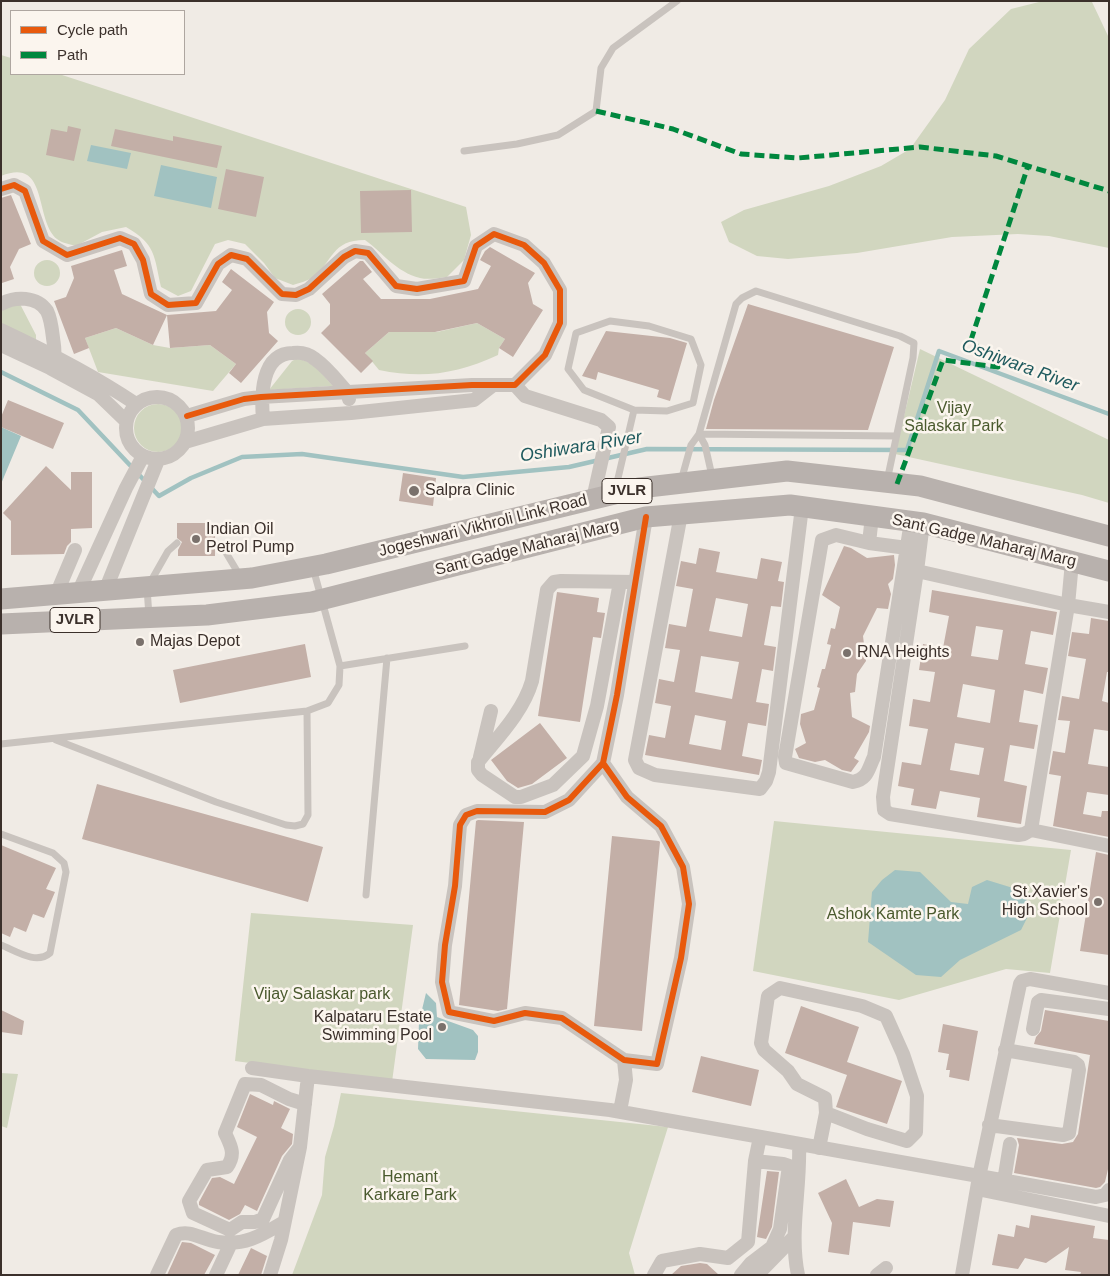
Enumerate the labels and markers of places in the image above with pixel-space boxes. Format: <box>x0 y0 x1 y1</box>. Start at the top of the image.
place label: Salpra Clinic <box>425 481 515 501</box>
marker: Salpra Clinic <box>407 484 421 498</box>
place label: Indian Oil Petrol Pump <box>206 520 294 558</box>
marker: Indian Oil Petrol Pump <box>190 533 202 545</box>
place label: Majas Depot <box>150 632 240 652</box>
marker: Majas Depot <box>134 636 146 648</box>
place label: RNA Heights <box>857 643 949 663</box>
marker: RNA Heights <box>841 647 853 659</box>
place label: St.Xavier's High School <box>1002 883 1088 921</box>
marker: St.Xavier's High School <box>1092 896 1104 908</box>
place label: Kalpataru Estate Swimming Pool <box>314 1008 432 1046</box>
marker: Kalpataru Estate Swimming Pool <box>436 1021 448 1033</box>

